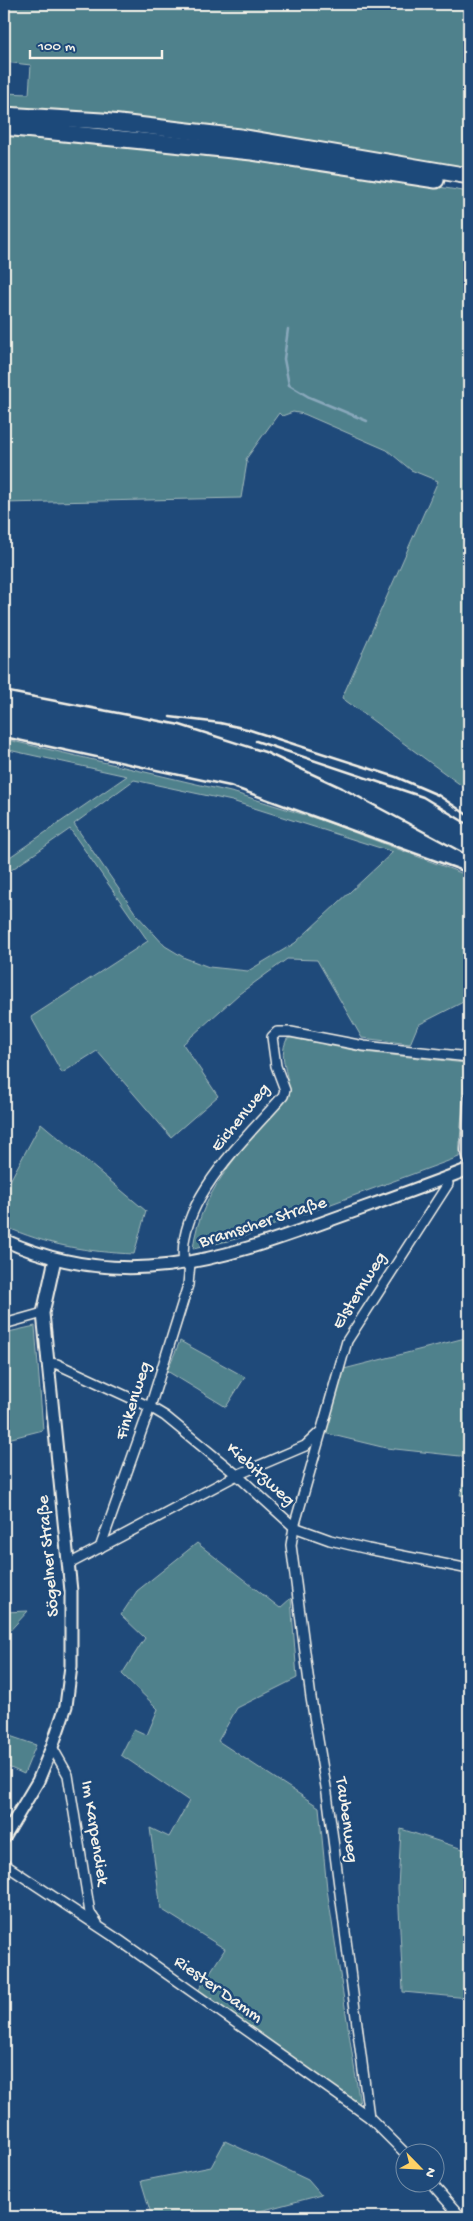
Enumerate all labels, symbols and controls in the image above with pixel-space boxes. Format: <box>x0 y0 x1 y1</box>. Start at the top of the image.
scale bar <box>30 28 162 60</box>
text: 100 m <box>37 38 76 56</box>
street label: Eichenweg <box>207 1079 275 1157</box>
street label: Bramscher Straße <box>196 1192 330 1254</box>
street label: Elsternweg <box>328 1249 392 1333</box>
street label: Finkenweg <box>111 1359 157 1444</box>
street label: Kiebitzweg <box>221 1439 299 1511</box>
street label: Sögelner Straße <box>33 1494 65 1618</box>
street label: Taubenweg <box>329 1775 362 1864</box>
street label: Im Karpendiek <box>75 1779 113 1889</box>
street label: Riester Damm <box>169 1952 267 2028</box>
north arrow <box>396 2144 446 2194</box>
text: N <box>420 2165 439 2180</box>

